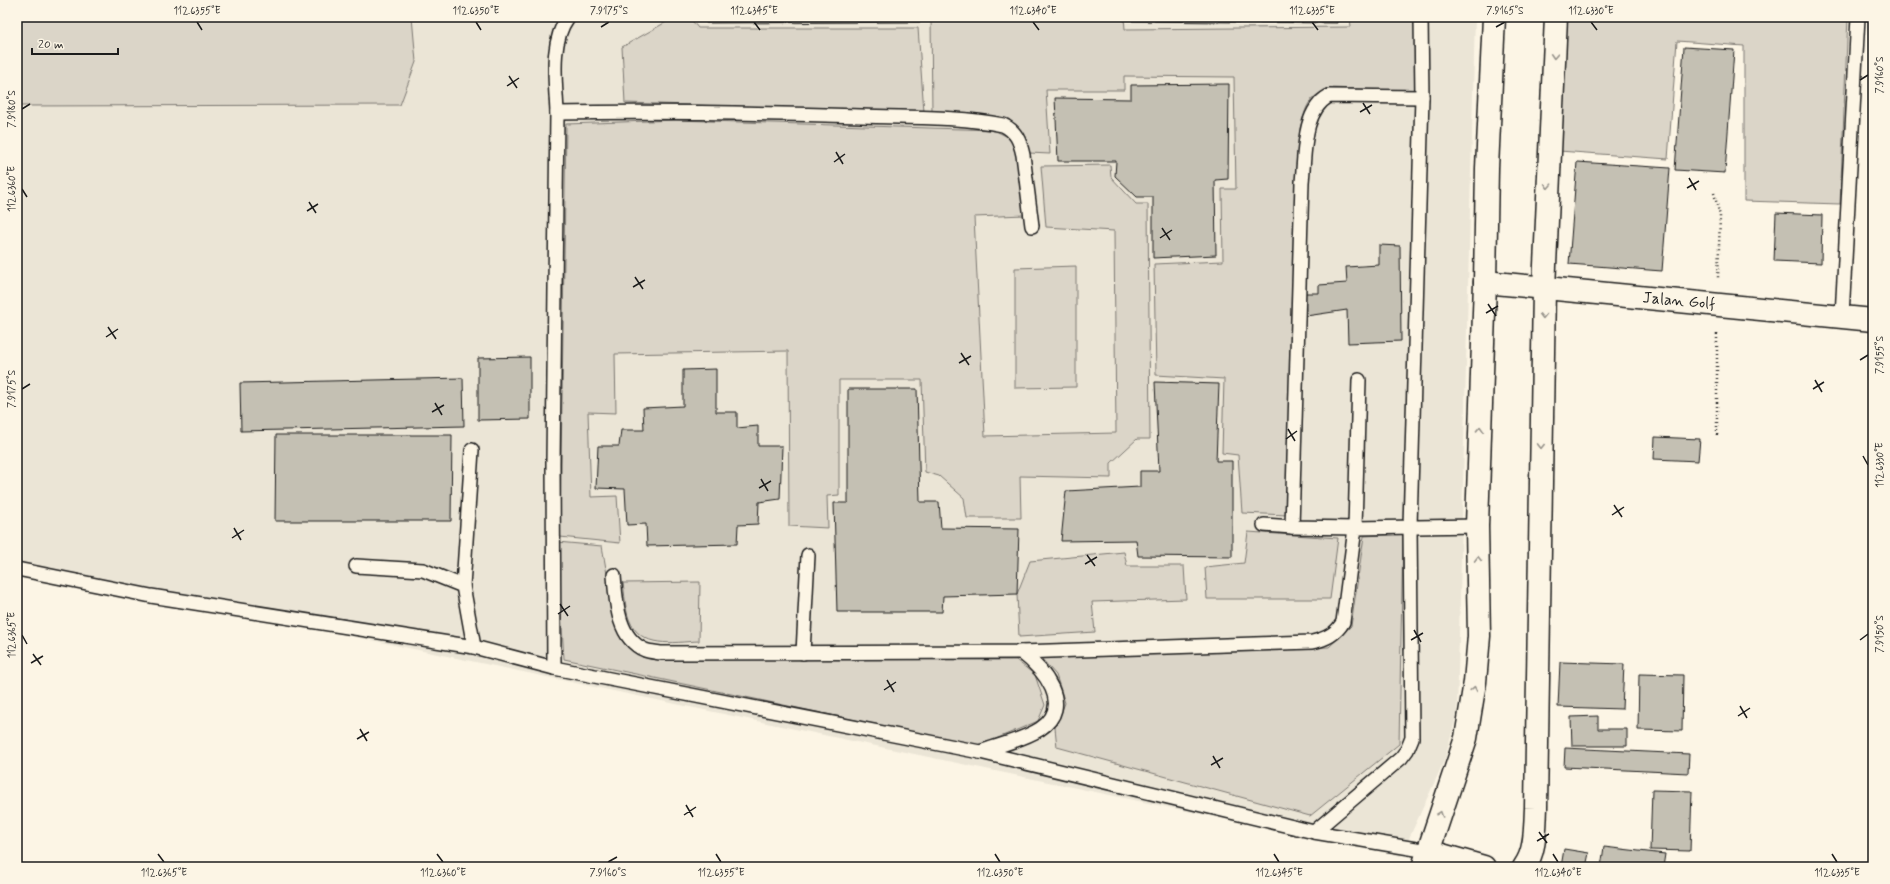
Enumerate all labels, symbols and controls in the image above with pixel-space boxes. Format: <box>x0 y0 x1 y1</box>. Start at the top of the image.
text: 112.6355°E <box>173 4 221 18</box>
text: 112.6350°E <box>453 4 500 18</box>
text: 7.9175°S <box>590 4 629 18</box>
text: 112.6345°E <box>730 4 778 18</box>
text: 112.6340°E <box>1009 4 1057 18</box>
text: 112.6335°E <box>1289 4 1335 18</box>
text: 7.9165°S <box>1486 4 1524 18</box>
text: 112.6330°E <box>1568 4 1614 18</box>
scale bar <box>32 30 118 56</box>
text: 20 m <box>38 37 64 53</box>
one-way arrow <box>1550 53 1558 59</box>
text: 7.9160°S <box>1873 56 1887 93</box>
text: 7.9180°S <box>5 90 19 128</box>
text: 112.6360°E <box>5 166 19 212</box>
one-way arrow <box>1544 183 1552 189</box>
street label: Jalan Golf <box>1642 287 1716 315</box>
one-way arrow <box>1539 313 1547 319</box>
text: 7.9155°S <box>1873 335 1887 374</box>
text: 7.9175°S <box>5 369 19 408</box>
one-way arrow <box>1476 426 1485 432</box>
text: 112.6330°E <box>1873 442 1887 488</box>
one-way arrow <box>1537 443 1545 449</box>
one-way arrow <box>1474 556 1482 562</box>
text: 112.6365°E <box>5 612 19 658</box>
text: 7.9150°S <box>1873 615 1887 653</box>
one-way arrow <box>1470 686 1478 692</box>
one-way arrow <box>1435 811 1444 818</box>
text: 112.6365°E <box>141 866 187 880</box>
text: 112.6360°E <box>420 866 466 880</box>
text: 7.9160°S <box>590 866 627 880</box>
text: 112.6355°E <box>697 866 745 880</box>
text: 112.6350°E <box>977 866 1024 880</box>
text: 112.6345°E <box>1255 866 1303 880</box>
text: 112.6340°E <box>1534 866 1582 880</box>
text: 112.6335°E <box>1814 866 1860 880</box>

